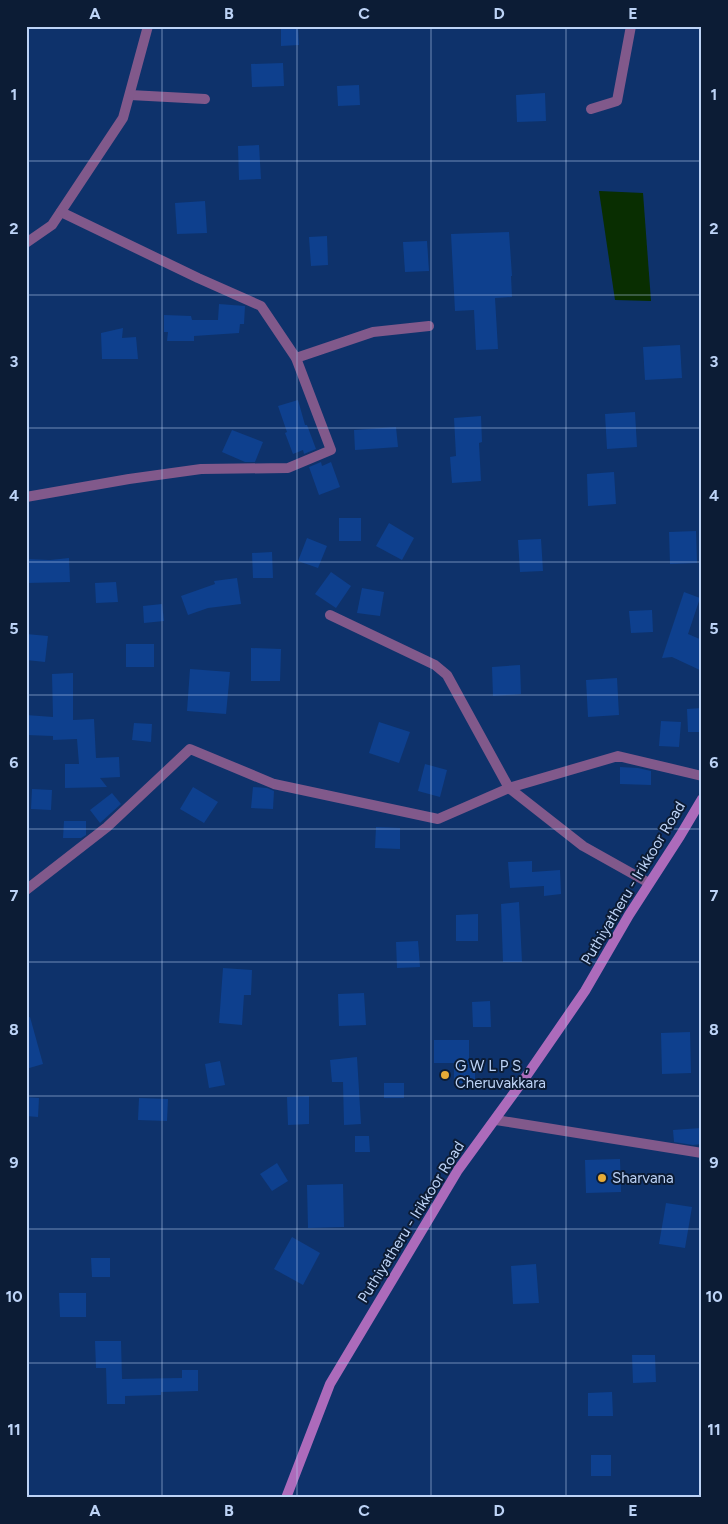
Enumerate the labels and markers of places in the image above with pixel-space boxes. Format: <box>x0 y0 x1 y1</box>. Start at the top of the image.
place label: G W L P S , Cheruvakkara <box>455 1057 546 1092</box>
marker: G W L P S , Cheruvakkara <box>439 1069 451 1081</box>
place label: Sharvana <box>612 1169 674 1187</box>
marker: Sharvana <box>596 1172 608 1184</box>

